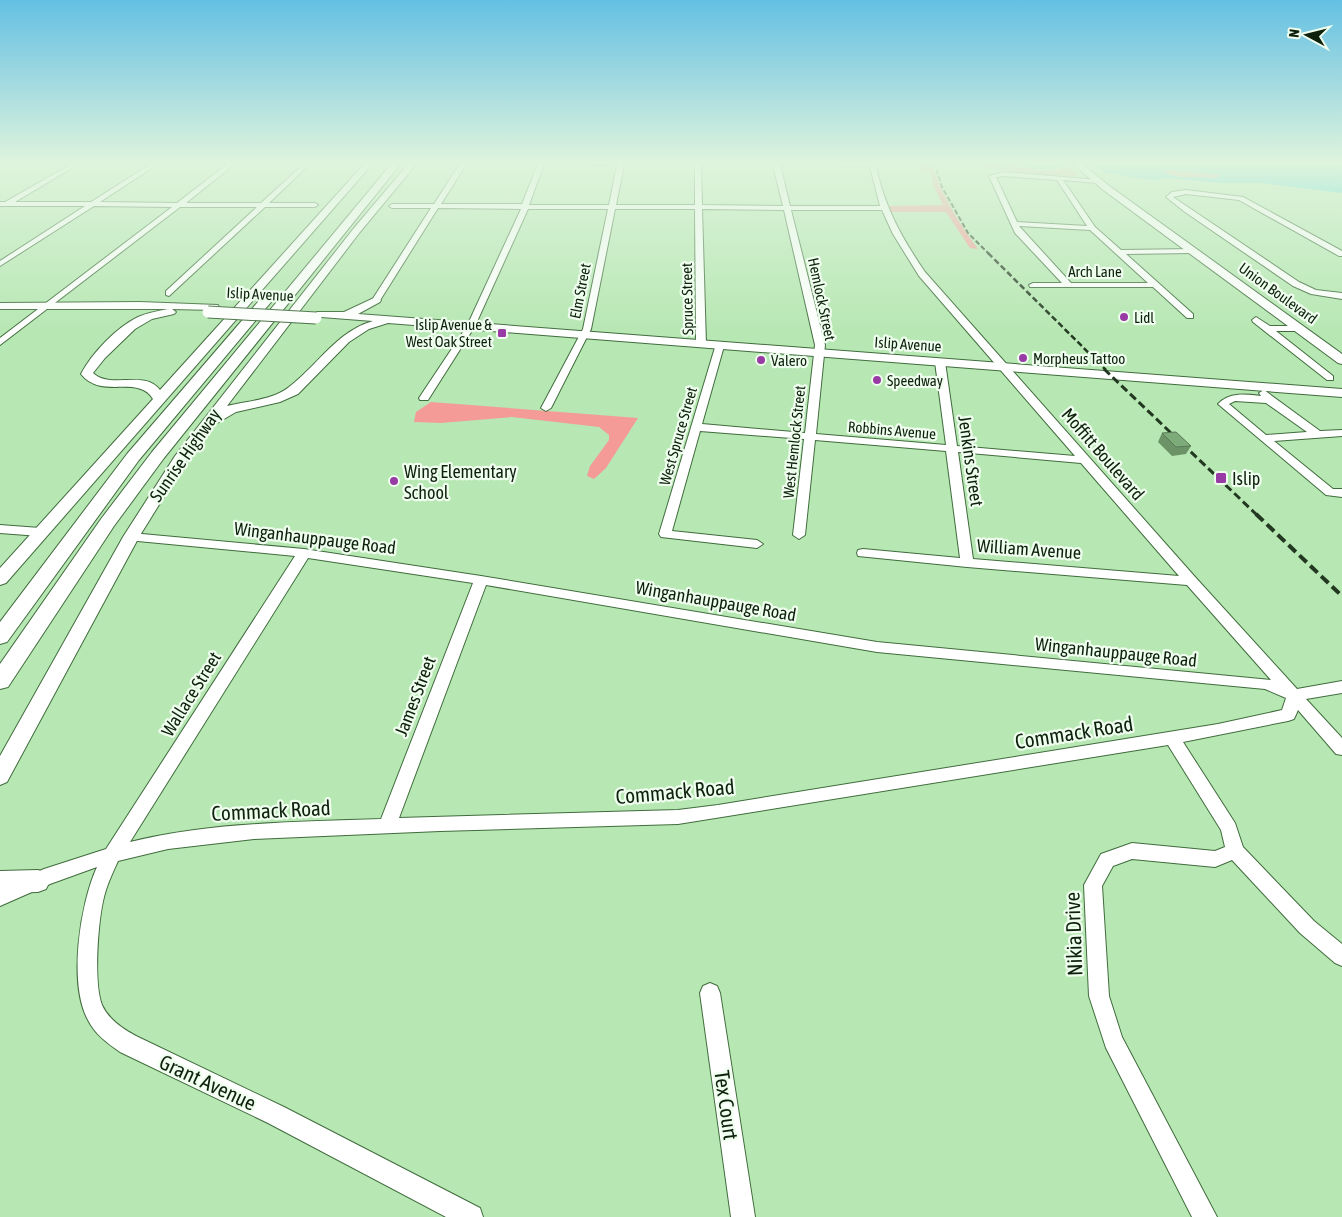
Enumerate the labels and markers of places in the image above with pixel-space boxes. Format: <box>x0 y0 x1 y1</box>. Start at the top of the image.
place label: Lidl <box>1134 309 1154 326</box>
marker: Lidl <box>1118 311 1130 323</box>
place label: Islip Avenue & West Oak Street <box>406 316 492 350</box>
marker: Islip Avenue & West Oak Street <box>496 327 508 339</box>
place label: Morpheus Tattoo <box>1033 350 1125 367</box>
place label: Valero <box>771 352 807 369</box>
marker: Morpheus Tattoo <box>1017 352 1029 364</box>
marker: Valero <box>755 354 767 366</box>
place label: Speedway <box>887 372 943 389</box>
marker: Speedway <box>871 374 883 386</box>
place label: Wing Elementary School <box>404 461 517 503</box>
place label: Islip <box>1232 468 1260 489</box>
marker: Islip <box>1214 471 1228 485</box>
marker: Wing Elementary School <box>388 475 400 487</box>

